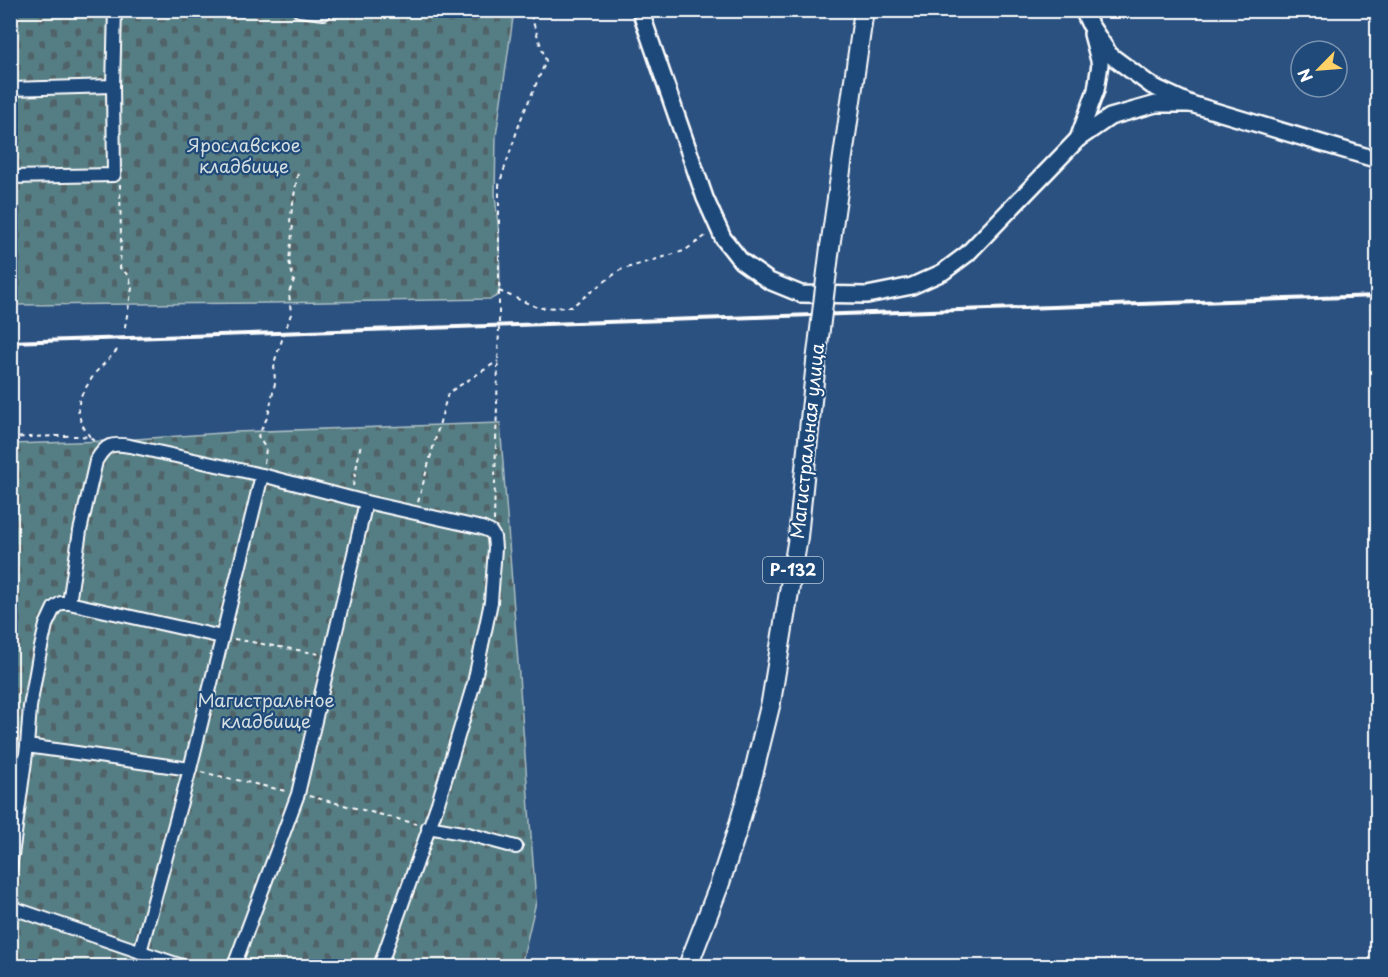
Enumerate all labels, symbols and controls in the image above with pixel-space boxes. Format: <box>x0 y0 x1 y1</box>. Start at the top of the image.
north arrow <box>1289 39 1349 99</box>
text: N <box>1291 65 1318 87</box>
park label: Ярославское кладбище <box>186 131 301 179</box>
street label: Магистральная улица <box>783 341 830 540</box>
road number: Р-132 <box>763 557 823 583</box>
park label: Магистральное кладбище <box>197 686 335 734</box>

